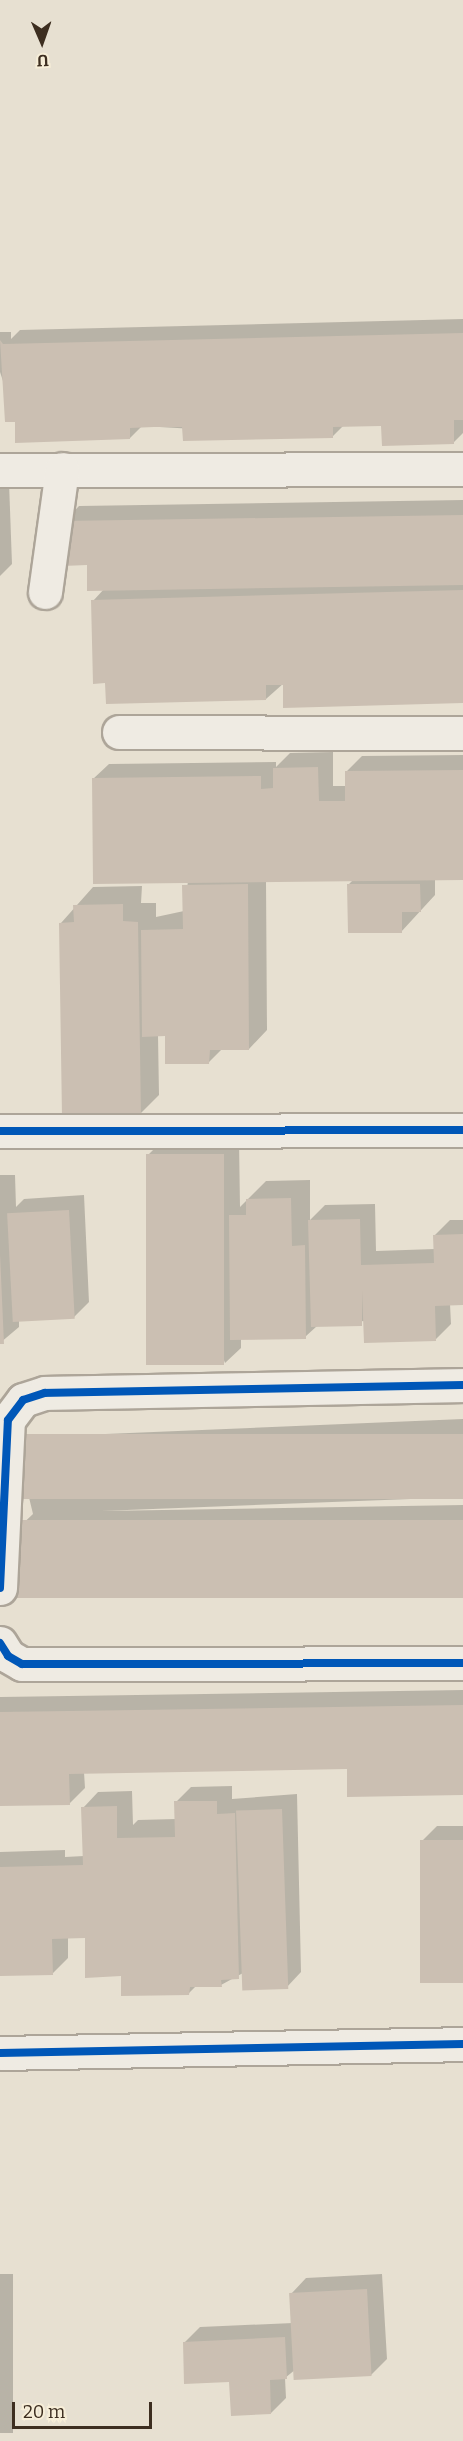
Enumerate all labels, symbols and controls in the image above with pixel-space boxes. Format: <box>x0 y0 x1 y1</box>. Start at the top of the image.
north arrow <box>12 12 72 72</box>
text: U <box>36 51 49 70</box>
scale bar <box>15 2390 154 2428</box>
text: 20 m <box>23 2401 65 2423</box>

